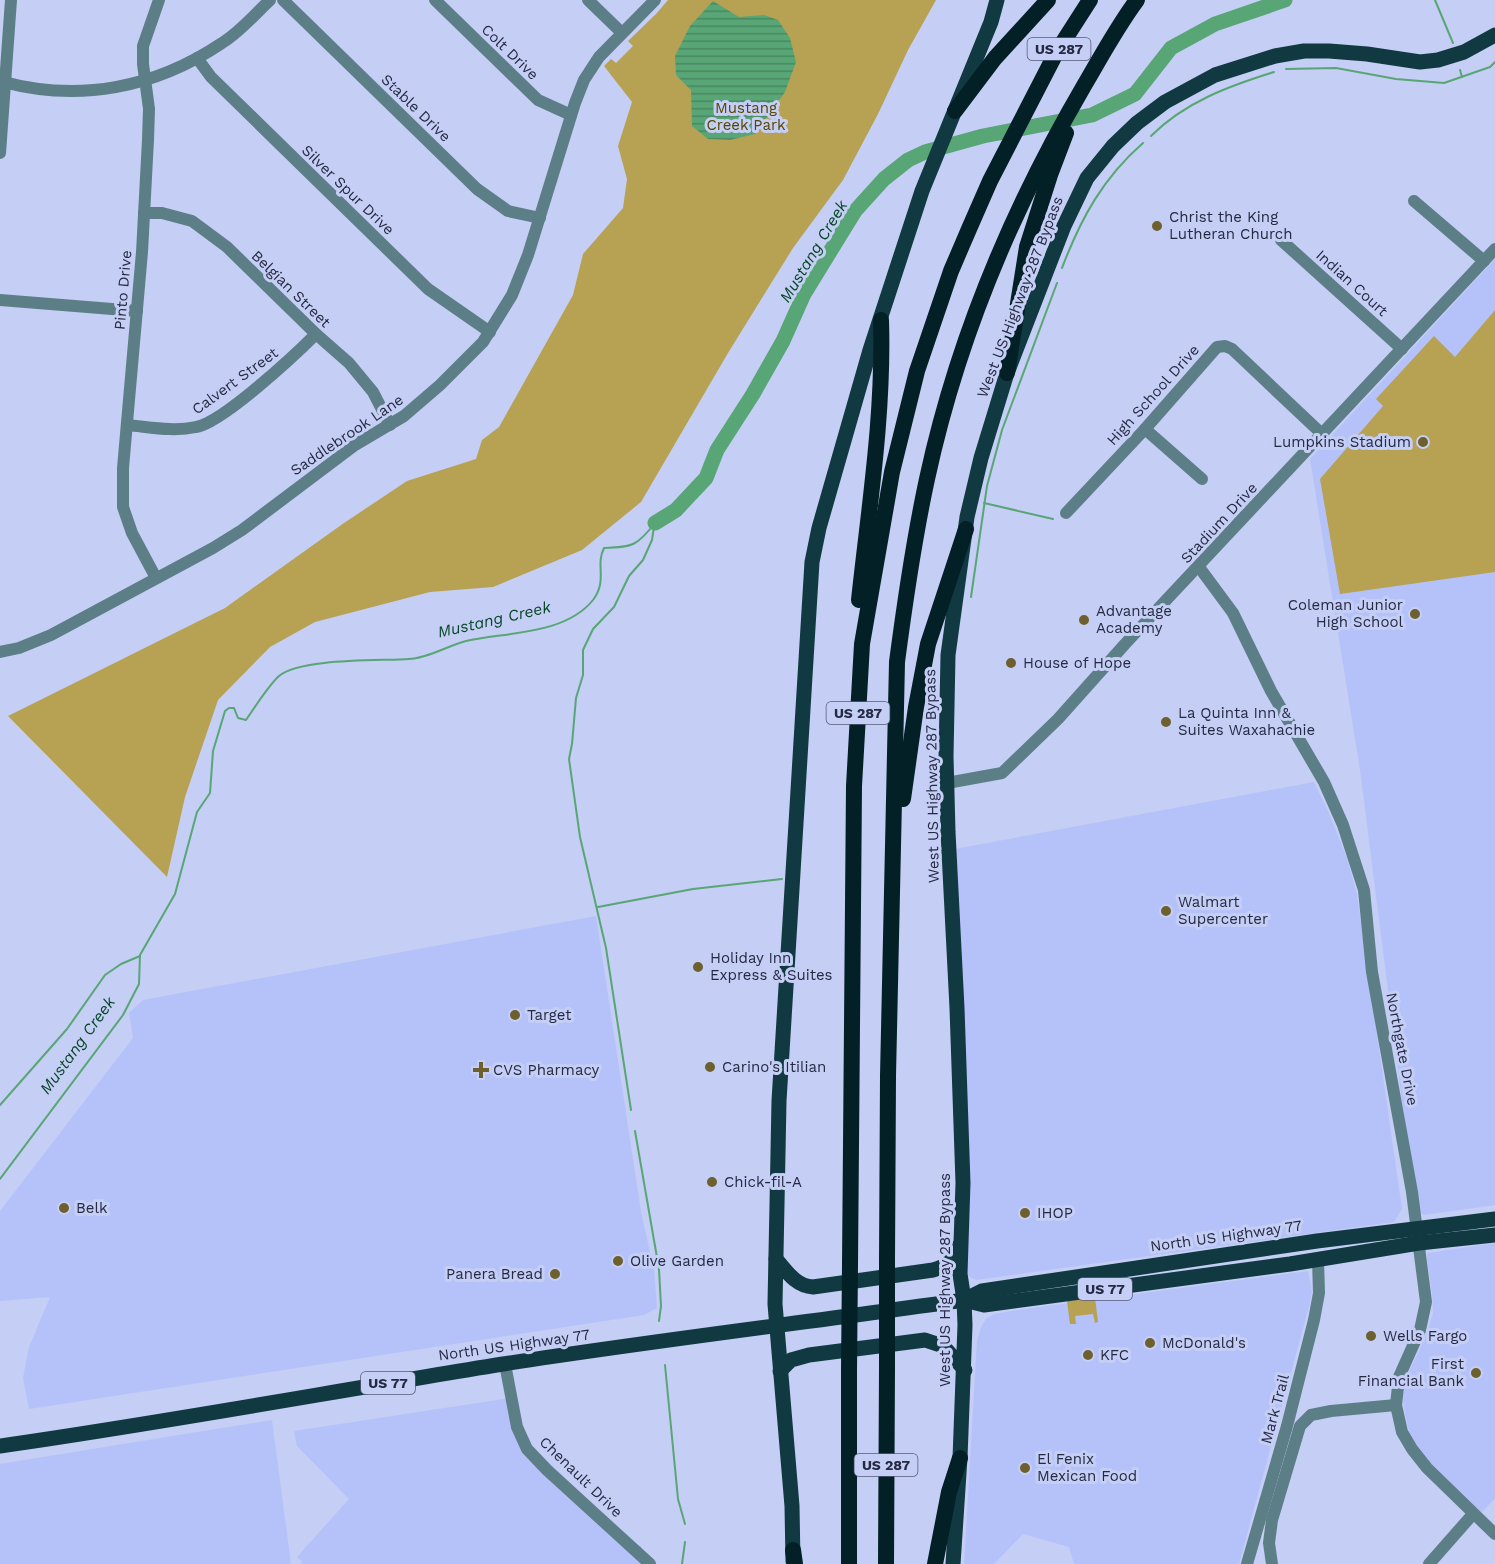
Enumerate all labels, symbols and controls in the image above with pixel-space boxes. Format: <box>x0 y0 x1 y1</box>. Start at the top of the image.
street label: Colt Drive <box>478 20 542 84</box>
road number: US 287 <box>1028 38 1090 60</box>
street label: Stable Drive <box>378 70 454 146</box>
park label: Mustang Creek Park <box>706 99 786 134</box>
street label: Silver Spur Drive <box>298 141 398 239</box>
street label: West US Highway 287 Bypass <box>973 194 1067 400</box>
water label: Mustang Creek <box>775 196 852 306</box>
place label: Christ the King Lutheran Church <box>1169 208 1292 243</box>
marker: Christ the King Lutheran Church <box>1150 219 1164 233</box>
street label: Indian Court <box>1312 246 1392 320</box>
street label: Belgian Street <box>248 247 335 332</box>
street label: Pinto Drive <box>111 249 135 331</box>
street label: High School Drive <box>1103 341 1203 449</box>
street label: Calvert Street <box>189 343 282 418</box>
street label: Saddlebrook Lane <box>287 391 407 479</box>
place label: Lumpkins Stadium <box>1273 433 1411 451</box>
marker: Lumpkins Stadium <box>1416 435 1430 449</box>
street label: Stadium Drive <box>1177 479 1261 567</box>
place label: Coleman Junior High School <box>1288 596 1403 631</box>
water label: Mustang Creek <box>436 597 554 642</box>
place label: Advantage Academy <box>1096 602 1172 637</box>
marker: Coleman Junior High School <box>1408 607 1422 621</box>
marker: Advantage Academy <box>1077 613 1091 627</box>
place label: House of Hope <box>1023 654 1131 672</box>
marker: House of Hope <box>1004 656 1018 670</box>
street label: West US Highway 287 Bypass <box>921 669 943 883</box>
road number: US 287 <box>826 702 890 724</box>
place label: La Quinta Inn & Suites Waxahachie <box>1178 704 1315 739</box>
marker: La Quinta Inn & Suites Waxahachie <box>1159 715 1173 729</box>
place label: Walmart Supercenter <box>1178 893 1268 928</box>
marker: Walmart Supercenter <box>1159 904 1173 918</box>
place label: Holiday Inn Express & Suites <box>710 949 833 984</box>
marker: Holiday Inn Express & Suites <box>691 960 705 974</box>
street label: Northgate Drive <box>1382 991 1422 1107</box>
water label: Mustang Creek <box>36 992 120 1098</box>
place label: Target <box>527 1006 572 1024</box>
marker: Target <box>508 1008 522 1022</box>
place label: Carino's Itilian <box>722 1058 826 1076</box>
marker: Carino's Itilian <box>703 1060 717 1074</box>
place label: CVS Pharmacy <box>493 1061 599 1079</box>
marker: CVS Pharmacy <box>474 1063 488 1077</box>
place label: Chick-fil-A <box>724 1173 802 1191</box>
street label: West US Highway 287 Bypass <box>936 1173 954 1387</box>
marker: Chick-fil-A <box>705 1175 719 1189</box>
place label: Belk <box>76 1199 108 1217</box>
marker: Belk <box>57 1201 71 1215</box>
place label: IHOP <box>1037 1204 1073 1222</box>
marker: IHOP <box>1018 1206 1032 1220</box>
street label: North US Highway 77 <box>1149 1216 1303 1256</box>
place label: Olive Garden <box>630 1252 724 1270</box>
marker: Olive Garden <box>611 1254 625 1268</box>
place label: Panera Bread <box>446 1265 543 1283</box>
marker: Panera Bread <box>548 1267 562 1281</box>
road number: US 77 <box>1078 1278 1132 1300</box>
street label: North US Highway 77 <box>437 1325 591 1365</box>
place label: Wells Fargo <box>1383 1327 1467 1345</box>
marker: Wells Fargo <box>1364 1329 1378 1343</box>
place label: McDonald's <box>1162 1334 1246 1352</box>
marker: McDonald's <box>1143 1336 1157 1350</box>
place label: KFC <box>1100 1346 1129 1364</box>
marker: KFC <box>1081 1348 1095 1362</box>
place label: First Financial Bank <box>1358 1355 1465 1390</box>
marker: First Financial Bank <box>1469 1366 1483 1380</box>
road number: US 77 <box>361 1372 415 1394</box>
street label: Mark Trail <box>1257 1372 1293 1446</box>
street label: Chenault Drive <box>536 1433 626 1521</box>
place label: El Fenix Mexican Food <box>1037 1450 1137 1485</box>
road number: US 287 <box>854 1454 918 1476</box>
marker: El Fenix Mexican Food <box>1018 1461 1032 1475</box>

